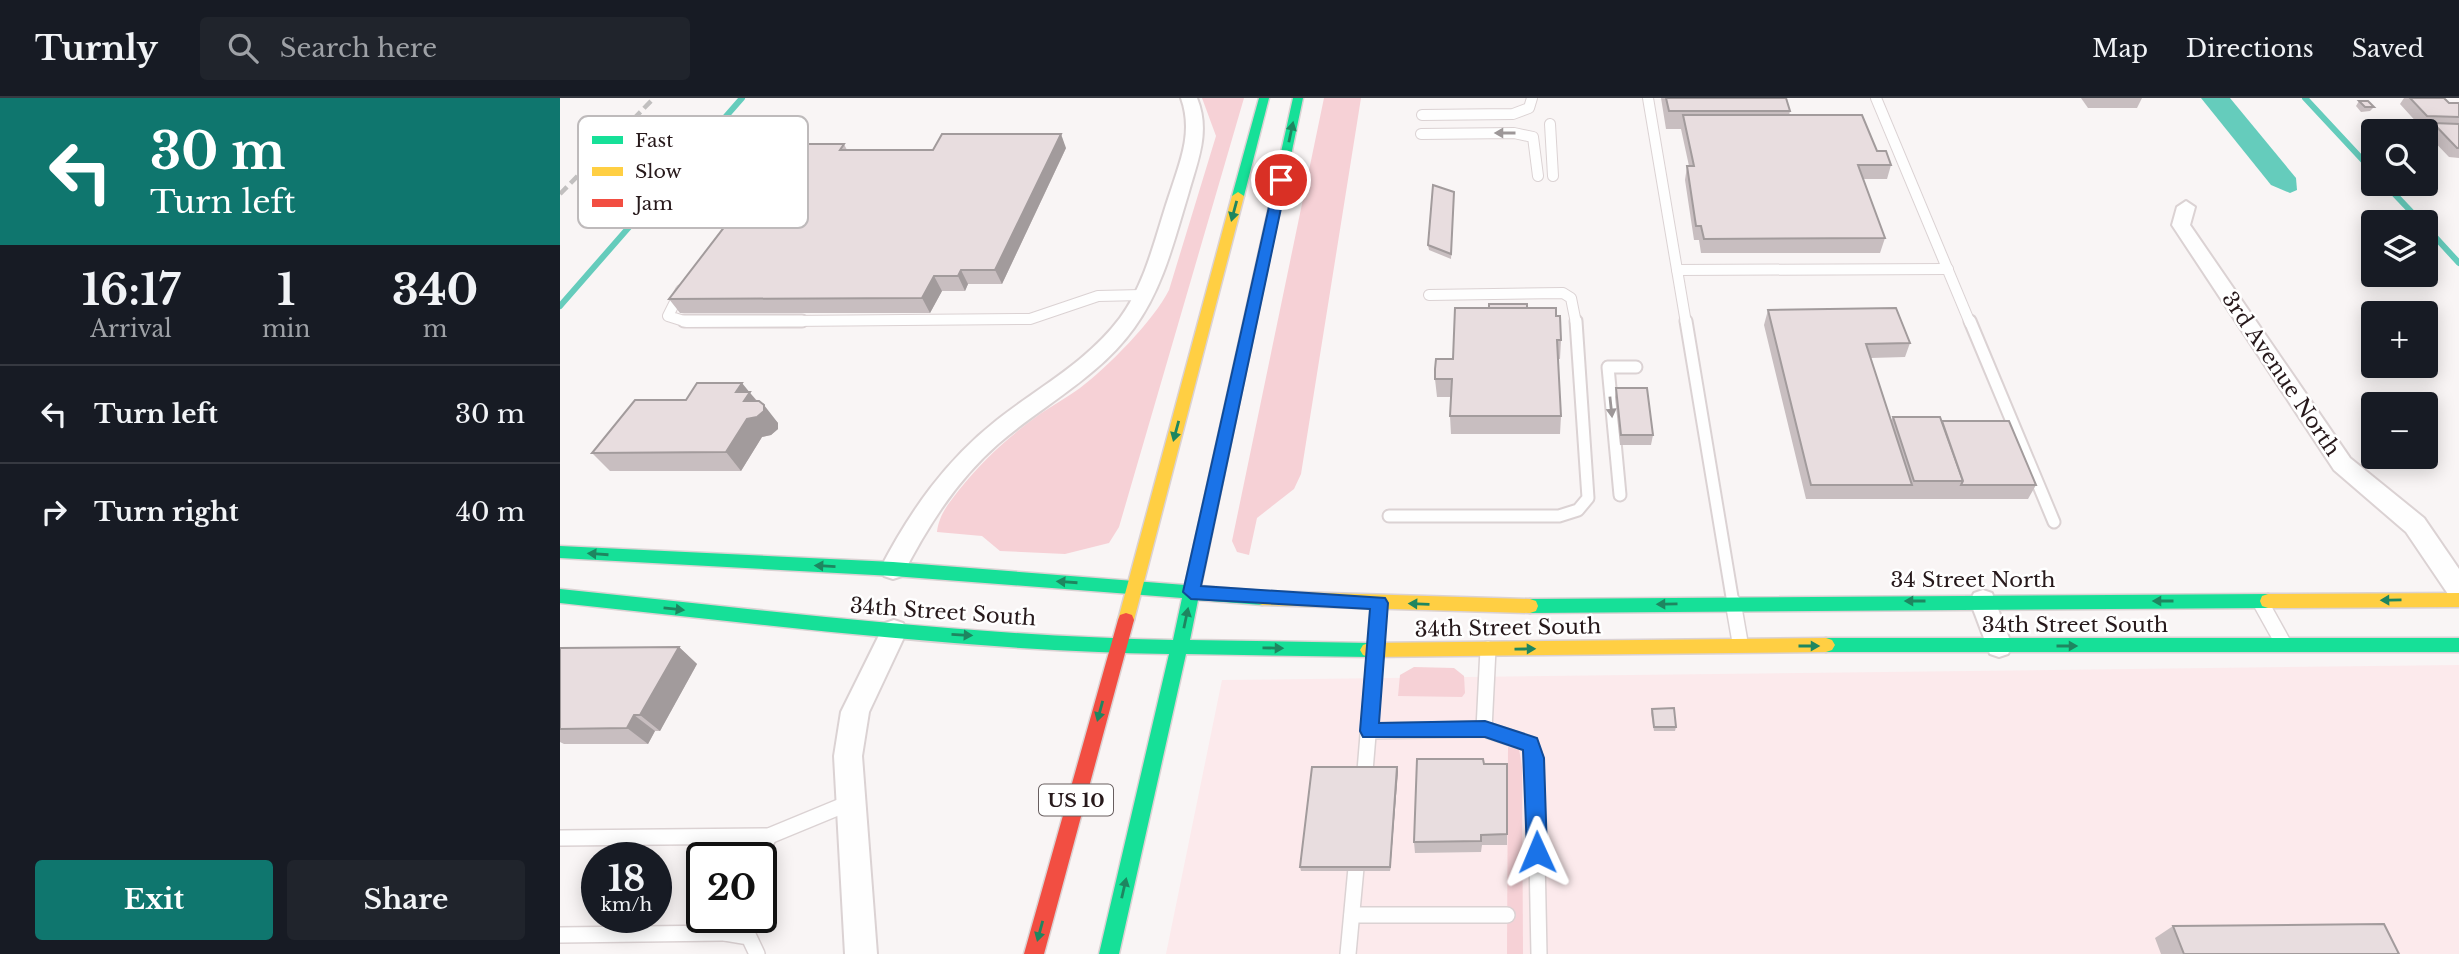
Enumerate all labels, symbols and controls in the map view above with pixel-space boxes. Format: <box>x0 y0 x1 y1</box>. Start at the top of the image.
search box <box>200 17 690 80</box>
text: Turnly <box>35 28 158 69</box>
icon: search <box>224 29 262 67</box>
text: Search here <box>280 32 437 64</box>
text: Map <box>2092 34 2148 63</box>
text: Directions <box>2186 34 2314 63</box>
text: Saved <box>2352 34 2424 63</box>
legend <box>578 116 808 228</box>
map controls <box>2361 119 2438 469</box>
button: search <box>2361 119 2438 196</box>
text: 30 m <box>150 121 285 182</box>
one-way arrow <box>1285 121 1296 143</box>
icon: left <box>35 126 126 217</box>
one-way arrow <box>1494 127 1516 139</box>
text: Fast <box>635 129 674 152</box>
pin <box>1251 150 1311 210</box>
text: Slow <box>635 160 682 183</box>
icon: arrive <box>1262 161 1300 199</box>
text: Turn left <box>150 182 296 222</box>
text: Jam <box>632 192 673 215</box>
one-way arrow <box>1228 201 1238 222</box>
button: layers <box>2361 210 2438 287</box>
text: 16:17 <box>82 264 180 316</box>
text: 1 <box>277 264 295 316</box>
text: 340 <box>392 264 478 316</box>
street label: 3rd Avenue North <box>2216 287 2346 461</box>
button: + <box>2361 301 2438 378</box>
text: Arrival <box>90 315 172 343</box>
text: min <box>262 315 310 343</box>
text: m <box>423 315 447 343</box>
button: − <box>2361 392 2438 469</box>
icon: left <box>35 395 73 433</box>
one-way arrow <box>1606 396 1617 418</box>
text: Turn left <box>94 398 218 430</box>
text: 30 m <box>455 398 525 430</box>
one-way arrow <box>1170 420 1181 442</box>
icon: right <box>35 493 73 531</box>
text: Turn right <box>94 496 239 528</box>
text: 40 m <box>456 496 525 528</box>
one-way arrow <box>586 548 608 559</box>
one-way arrow <box>814 560 836 571</box>
street label: 34 Street North <box>1891 567 2055 593</box>
one-way arrow <box>1056 577 1078 588</box>
street label: 34th Street South <box>849 593 1037 631</box>
one-way arrow <box>2380 594 2402 606</box>
one-way arrow <box>2152 595 2174 607</box>
one-way arrow <box>1904 596 1926 607</box>
one-way arrow <box>1408 598 1430 609</box>
one-way arrow <box>1655 598 1677 609</box>
one-way arrow <box>663 604 685 615</box>
one-way arrow <box>1180 607 1191 629</box>
street label: 34th Street South <box>1982 612 2168 638</box>
street label: 34th Street South <box>1414 613 1602 643</box>
one-way arrow <box>952 630 974 641</box>
one-way arrow <box>1798 640 1820 651</box>
one-way arrow <box>2057 640 2079 652</box>
one-way arrow <box>1262 642 1284 653</box>
one-way arrow <box>1514 643 1536 654</box>
one-way arrow <box>1095 701 1105 722</box>
road number: US 10 <box>1039 785 1113 816</box>
position arrow <box>1500 815 1574 889</box>
speed limit sign: 20 <box>686 842 777 933</box>
text: 18 <box>608 857 645 900</box>
button: Exit <box>35 860 273 940</box>
button: Share <box>287 860 525 940</box>
one-way arrow <box>1119 876 1130 898</box>
text: km/h <box>601 894 652 916</box>
one-way arrow <box>1034 920 1045 942</box>

